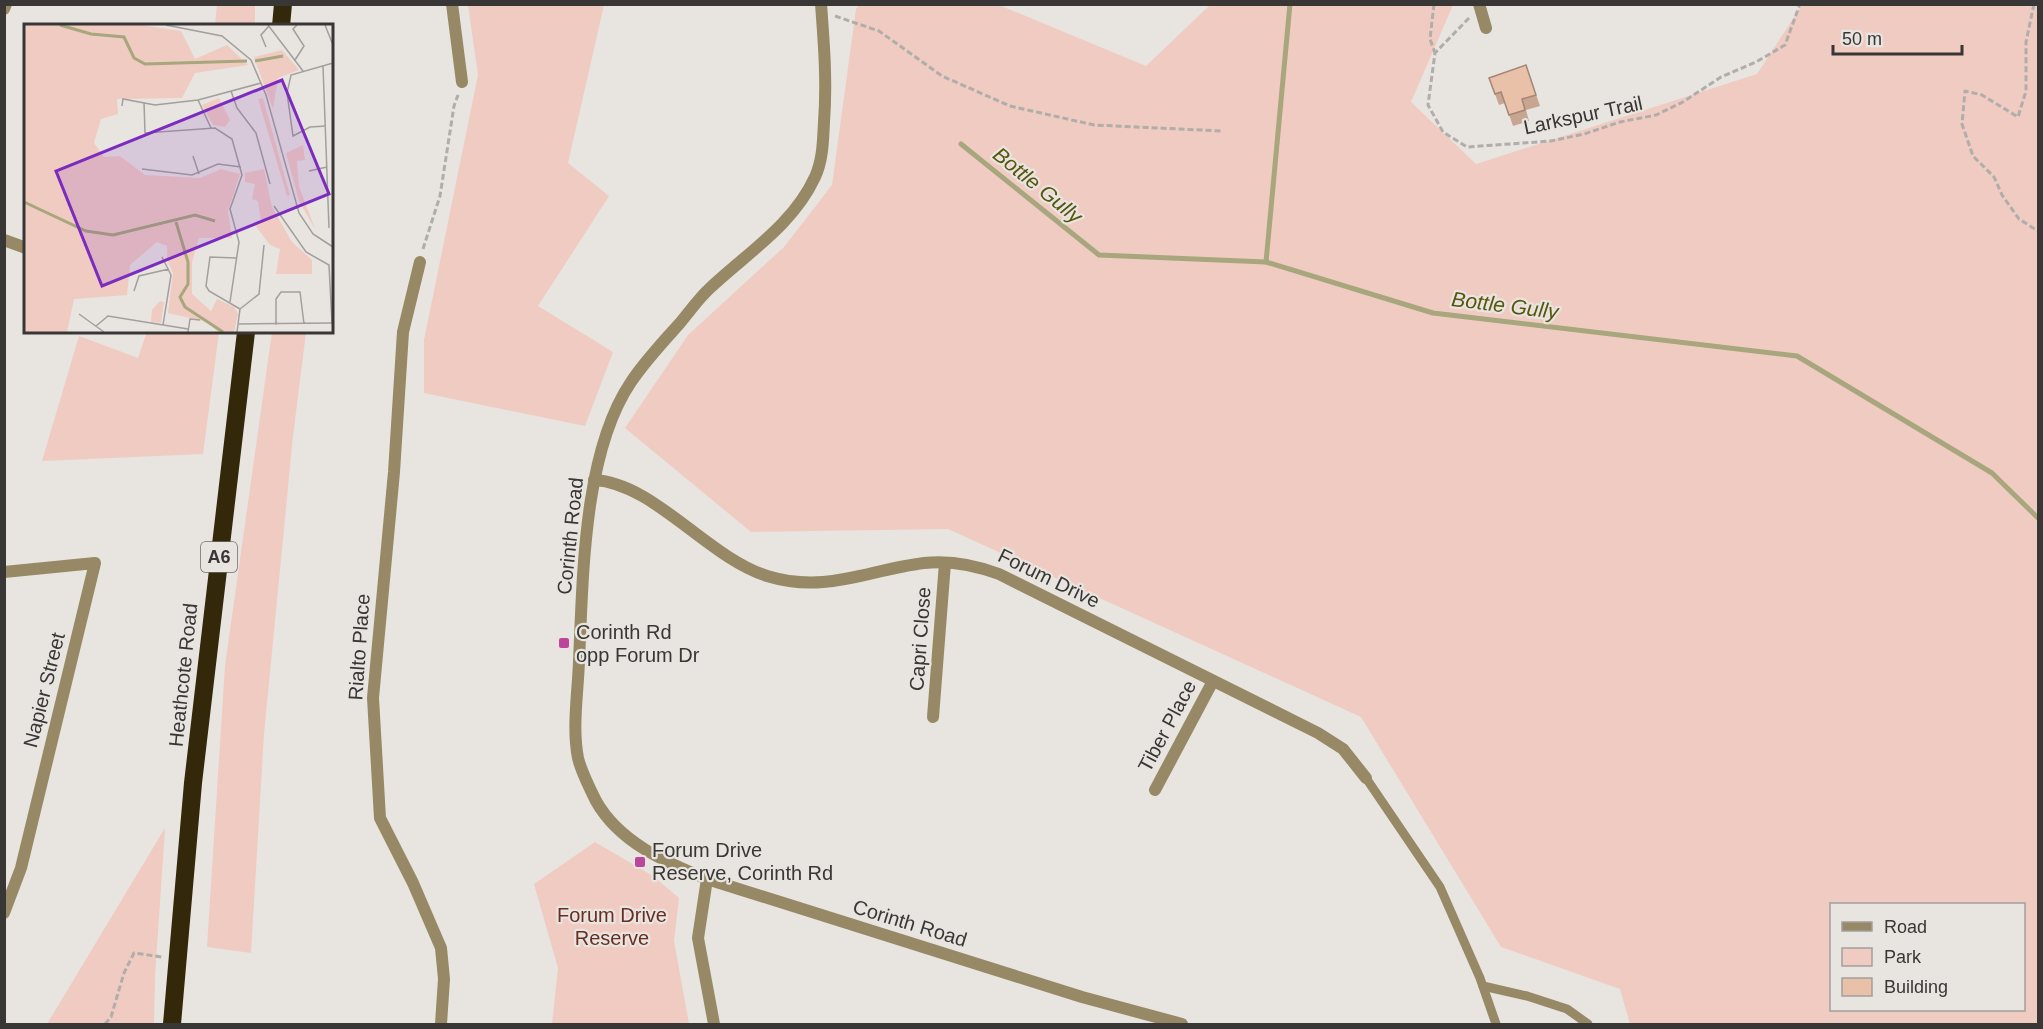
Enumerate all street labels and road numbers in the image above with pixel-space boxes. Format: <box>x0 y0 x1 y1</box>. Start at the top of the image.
street label: Larkspur Trail <box>1521 92 1645 138</box>
street label: Corinth Road <box>553 476 587 596</box>
road number: A6 <box>201 542 237 572</box>
street label: Forum Drive <box>995 544 1103 612</box>
street label: Capri Close <box>905 586 935 692</box>
street label: Rialto Place <box>344 593 374 701</box>
street label: Heathcote Road <box>165 602 201 748</box>
street label: Napier Street <box>19 630 69 750</box>
street label: Tiber Place <box>1134 677 1200 775</box>
street label: Corinth Road <box>850 895 970 951</box>

